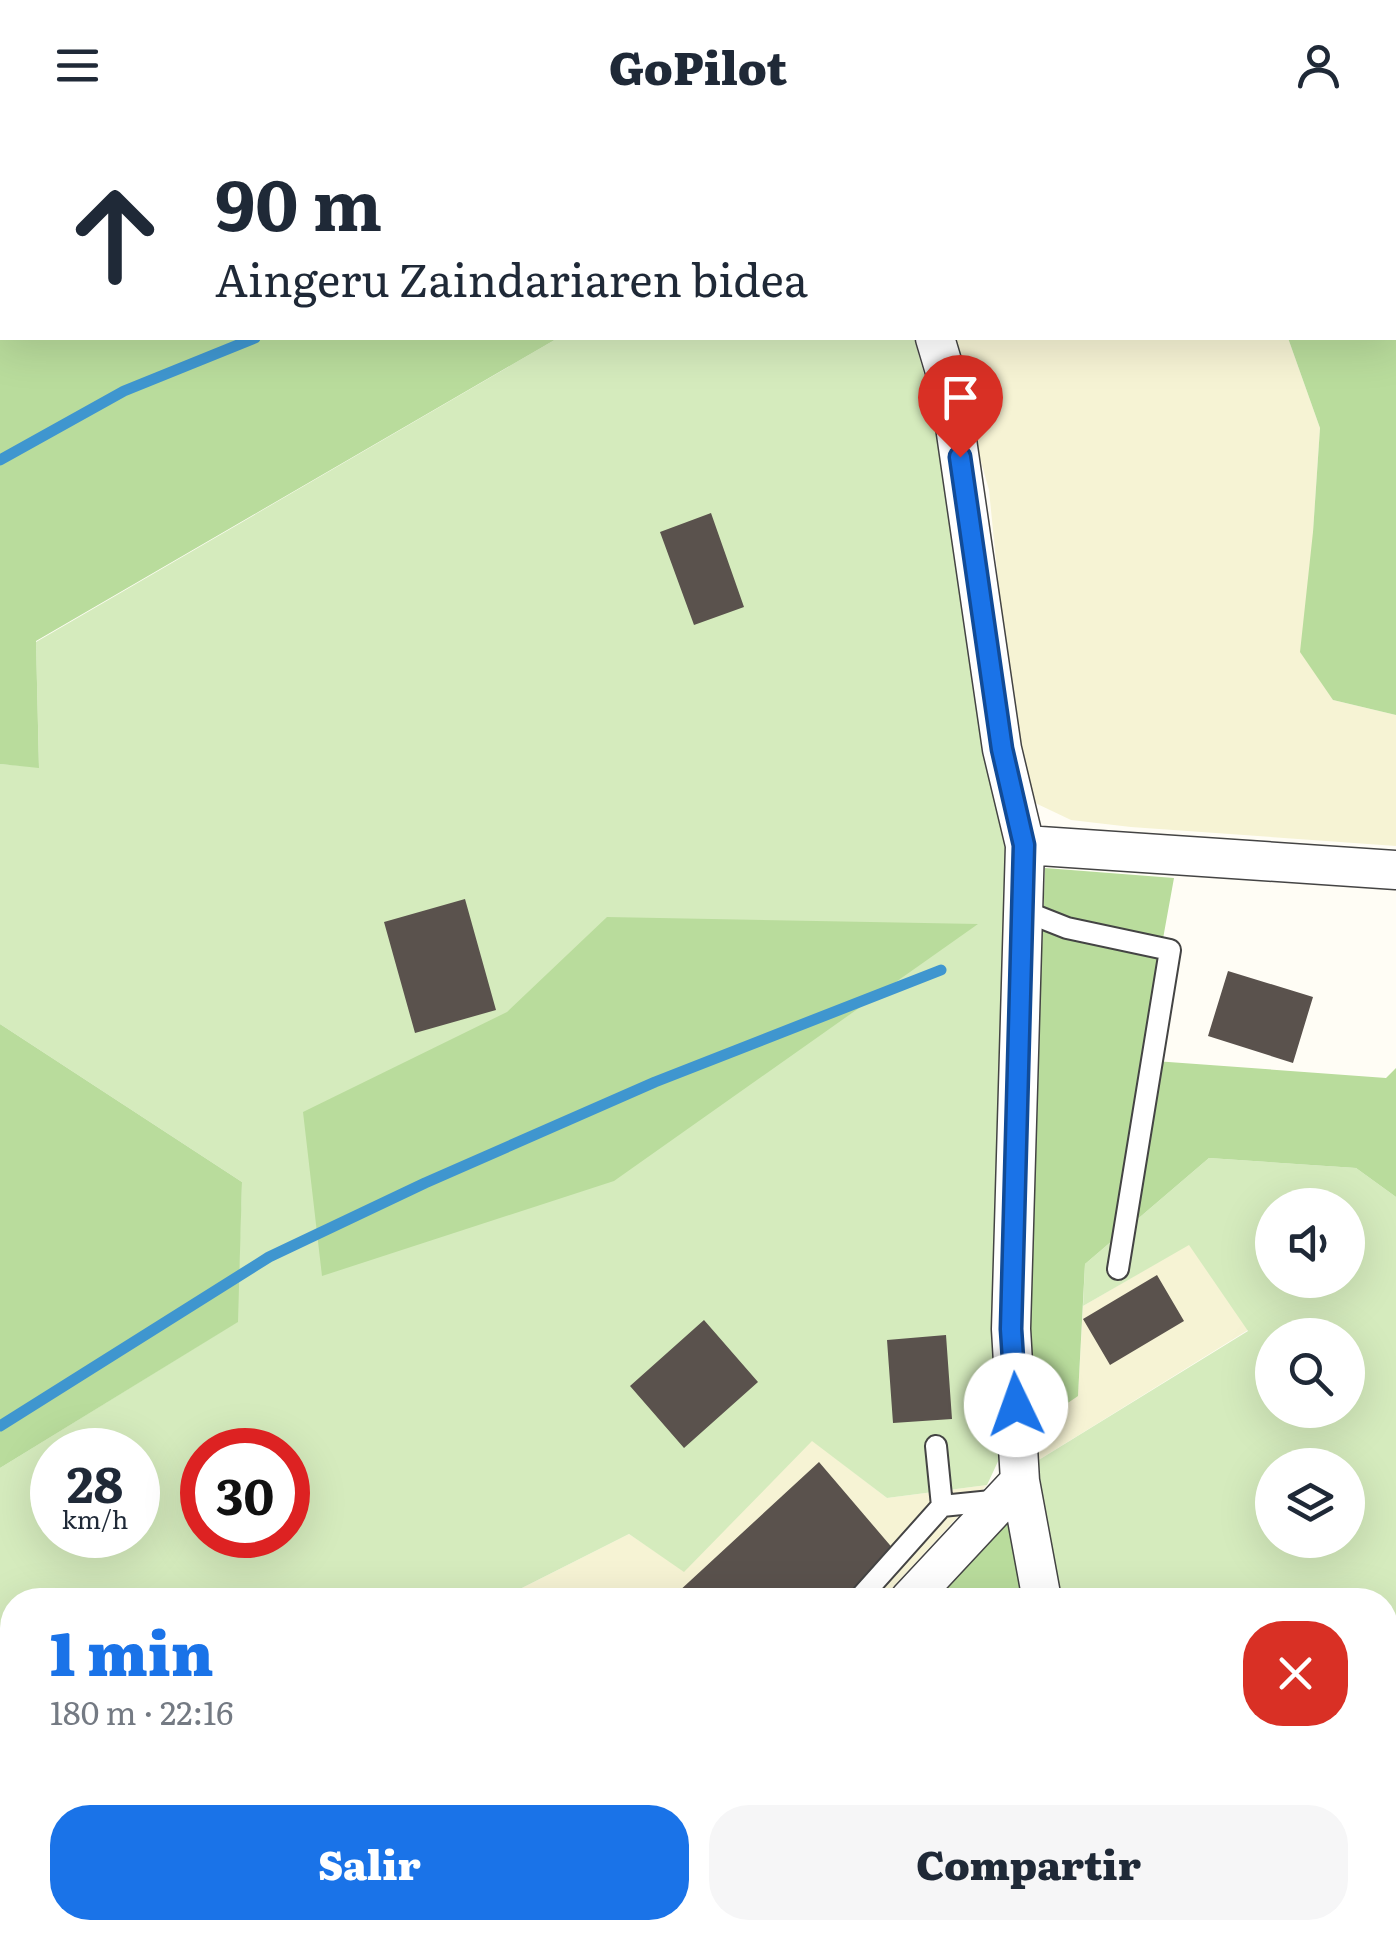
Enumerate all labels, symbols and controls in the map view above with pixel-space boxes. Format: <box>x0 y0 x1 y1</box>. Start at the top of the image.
text: GoPilot <box>609 32 787 99</box>
icon: menu <box>50 38 105 93</box>
icon: person <box>1291 38 1346 93</box>
text: 90 m <box>215 149 382 253</box>
icon: ahead <box>50 170 180 300</box>
text: Aingeru Zaindariaren bidea <box>215 244 808 311</box>
pin <box>918 355 1003 458</box>
icon: arrive <box>933 370 988 425</box>
map controls <box>1255 1188 1365 1558</box>
button: sound <box>1255 1188 1365 1298</box>
button: search <box>1255 1318 1365 1428</box>
position arrow <box>964 1353 1068 1457</box>
speed limit sign: 30 <box>180 1428 310 1558</box>
text: 28 <box>67 1444 123 1518</box>
button: layers <box>1255 1448 1365 1558</box>
text: km/h <box>62 1500 128 1537</box>
text: 1 min <box>50 1605 214 1694</box>
button: close <box>1243 1621 1348 1726</box>
text: 180 m · 22:16 <box>50 1687 233 1735</box>
button: Salir <box>50 1805 689 1920</box>
button: Compartir <box>709 1805 1348 1920</box>

